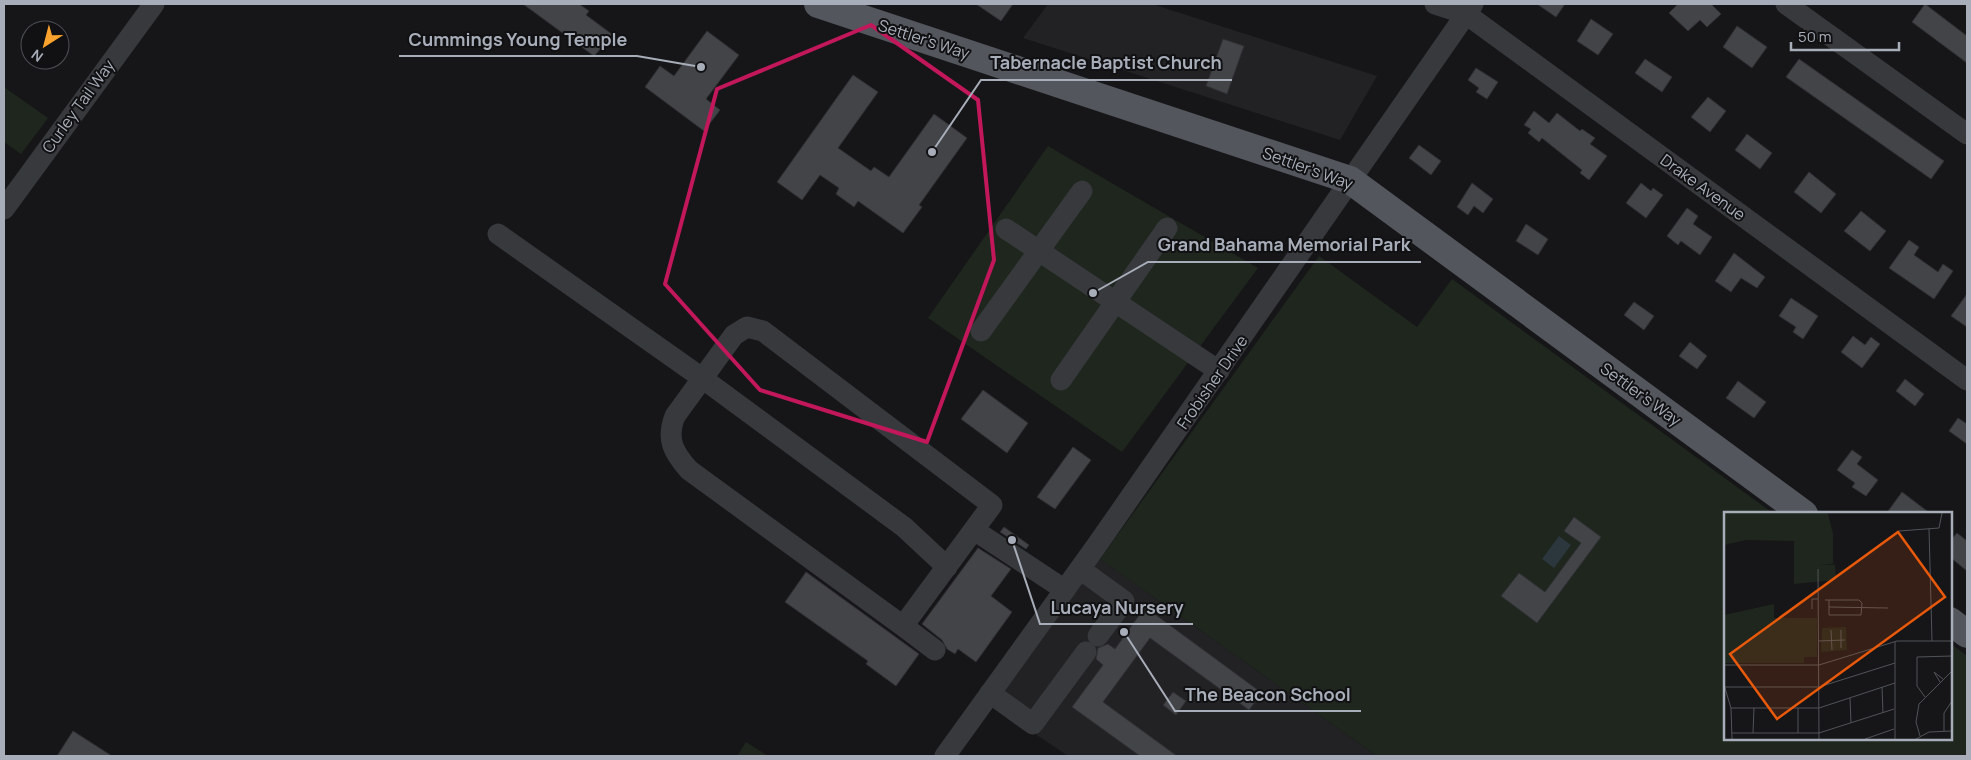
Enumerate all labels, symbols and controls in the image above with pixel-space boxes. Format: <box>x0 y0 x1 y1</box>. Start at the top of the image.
street label: Settler's Way <box>875 14 973 64</box>
north arrow <box>20 20 70 70</box>
scale bar <box>1791 20 1898 52</box>
callout: Cummings Young Temple <box>399 23 637 56</box>
text: 50 m <box>1798 26 1832 47</box>
text: Cummings Young Temple <box>409 27 628 51</box>
text: N <box>27 45 47 67</box>
callout: Tabernacle Baptist Church <box>981 47 1232 80</box>
text: Tabernacle Baptist Church <box>990 50 1222 74</box>
street label: Curley Tail Way <box>37 54 120 157</box>
street label: Settler's Way <box>1260 141 1357 195</box>
street label: Drake Avenue <box>1656 149 1750 225</box>
callout: Grand Bahama Memorial Park <box>1148 229 1421 262</box>
text: Grand Bahama Memorial Park <box>1158 232 1412 256</box>
street label: Frobisher Drive <box>1171 331 1253 433</box>
street label: Settler's Way <box>1596 357 1686 431</box>
inset map <box>1724 512 1951 740</box>
callout: Lucaya Nursery <box>1040 591 1193 624</box>
text: Lucaya Nursery <box>1050 595 1184 619</box>
callout: The Beacon School <box>1175 678 1361 711</box>
text: The Beacon School <box>1185 682 1351 706</box>

